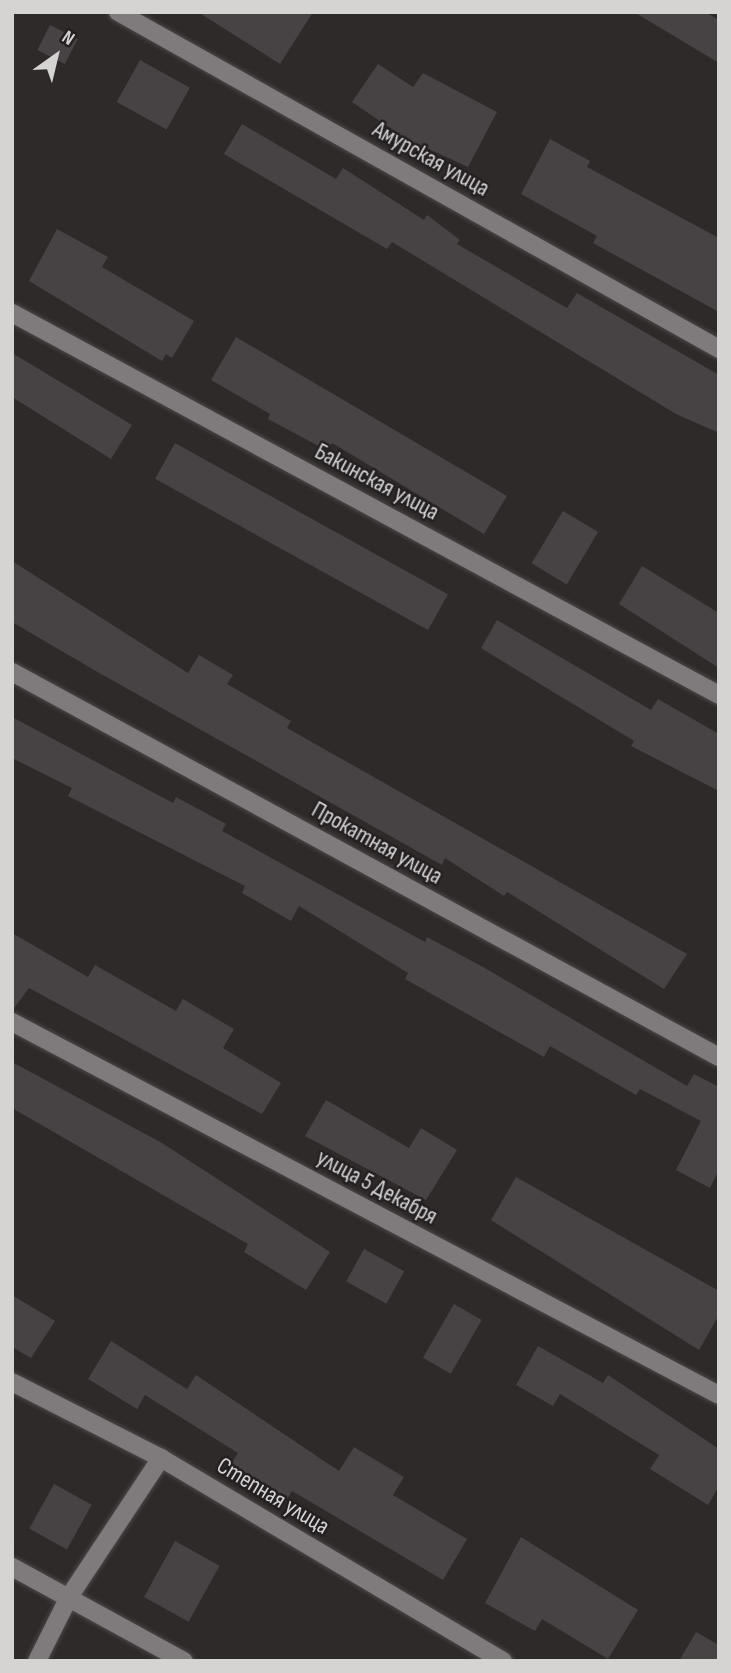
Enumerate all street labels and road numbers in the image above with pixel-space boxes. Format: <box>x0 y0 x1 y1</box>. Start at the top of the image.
street label: Амурская улица <box>368 115 494 203</box>
street label: Бакинская улица <box>310 437 444 527</box>
street label: Прокатная улица <box>307 795 447 891</box>
street label: улица 5 Декабря <box>312 1143 442 1231</box>
street label: Степная улица <box>211 1451 335 1541</box>

